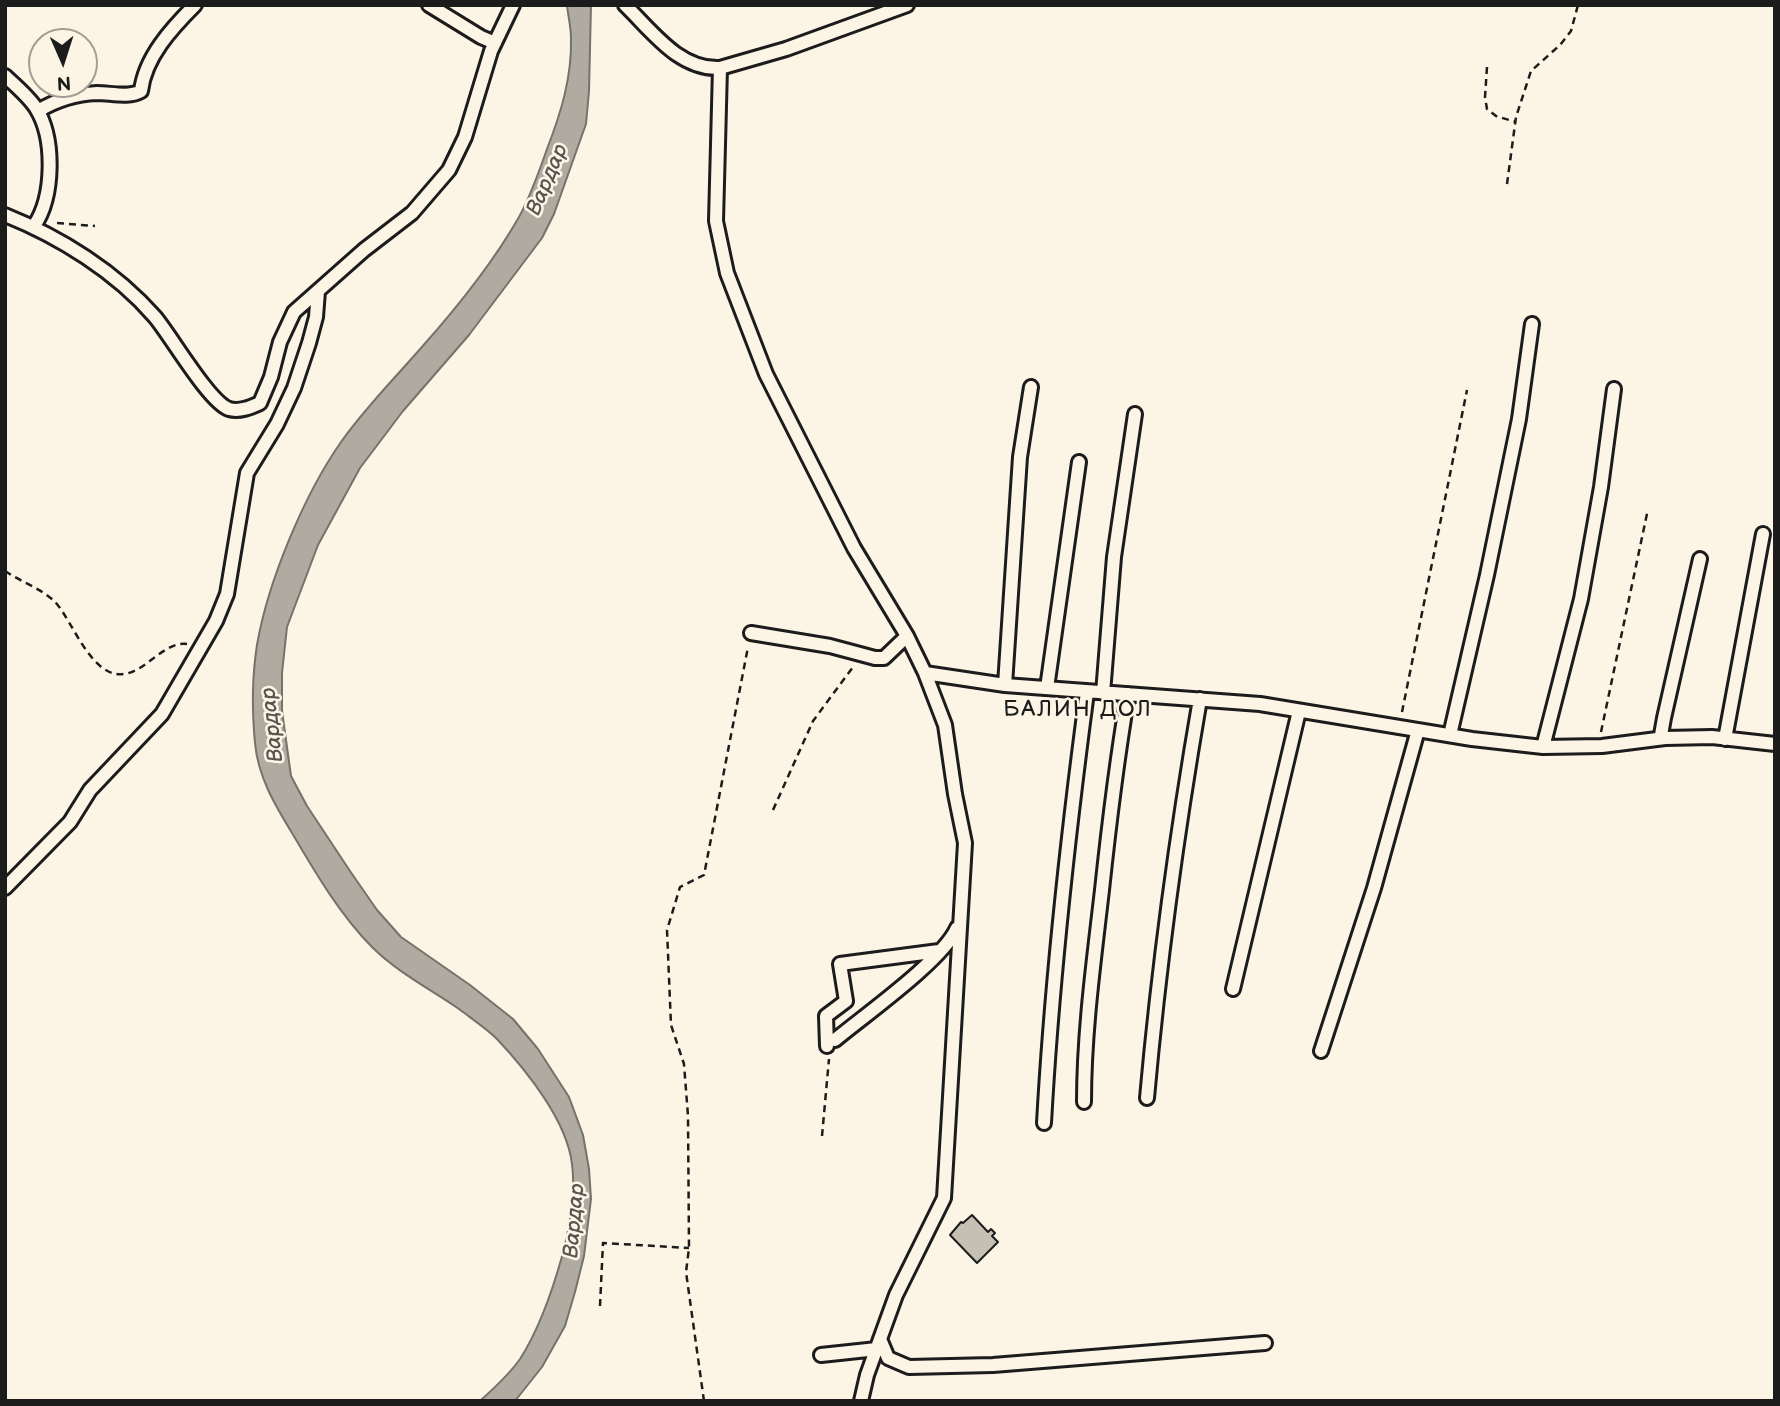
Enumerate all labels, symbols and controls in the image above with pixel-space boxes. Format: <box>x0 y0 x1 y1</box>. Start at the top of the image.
north arrow <box>28 28 98 98</box>
text: N <box>56 71 72 94</box>
water label: Вардар <box>522 141 574 219</box>
water label: Вардар <box>257 687 289 763</box>
district label: БАЛИН ДОЛ <box>1004 696 1152 724</box>
water label: Вардар <box>559 1183 591 1259</box>

